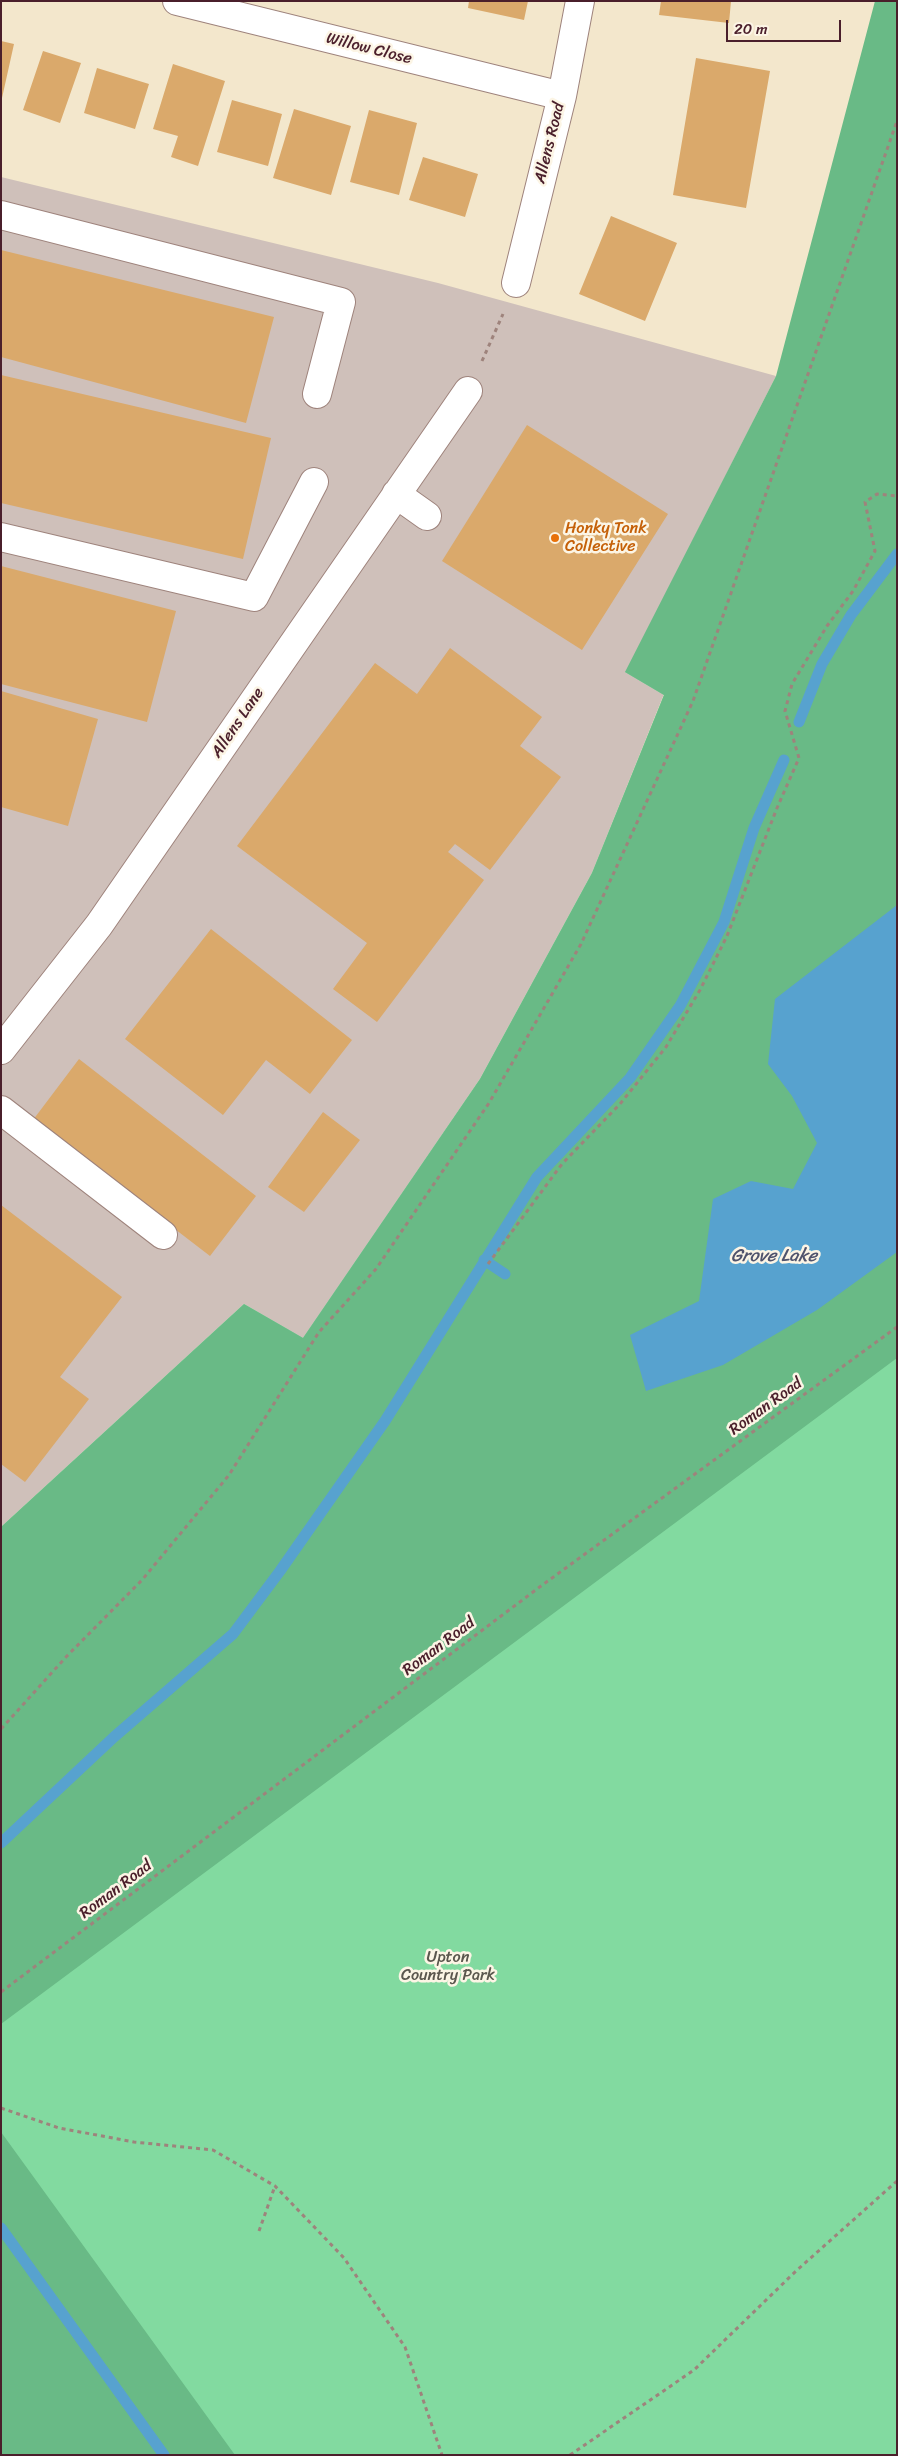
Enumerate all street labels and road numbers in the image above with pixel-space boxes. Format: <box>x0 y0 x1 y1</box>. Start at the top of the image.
street label: Willow Close <box>324 29 414 69</box>
street label: Allens Road <box>531 101 569 185</box>
street label: Allens Lane <box>208 684 268 762</box>
street label: Roman Road <box>726 1374 806 1440</box>
street label: Roman Road <box>399 1614 479 1680</box>
street label: Roman Road <box>76 1857 156 1923</box>

